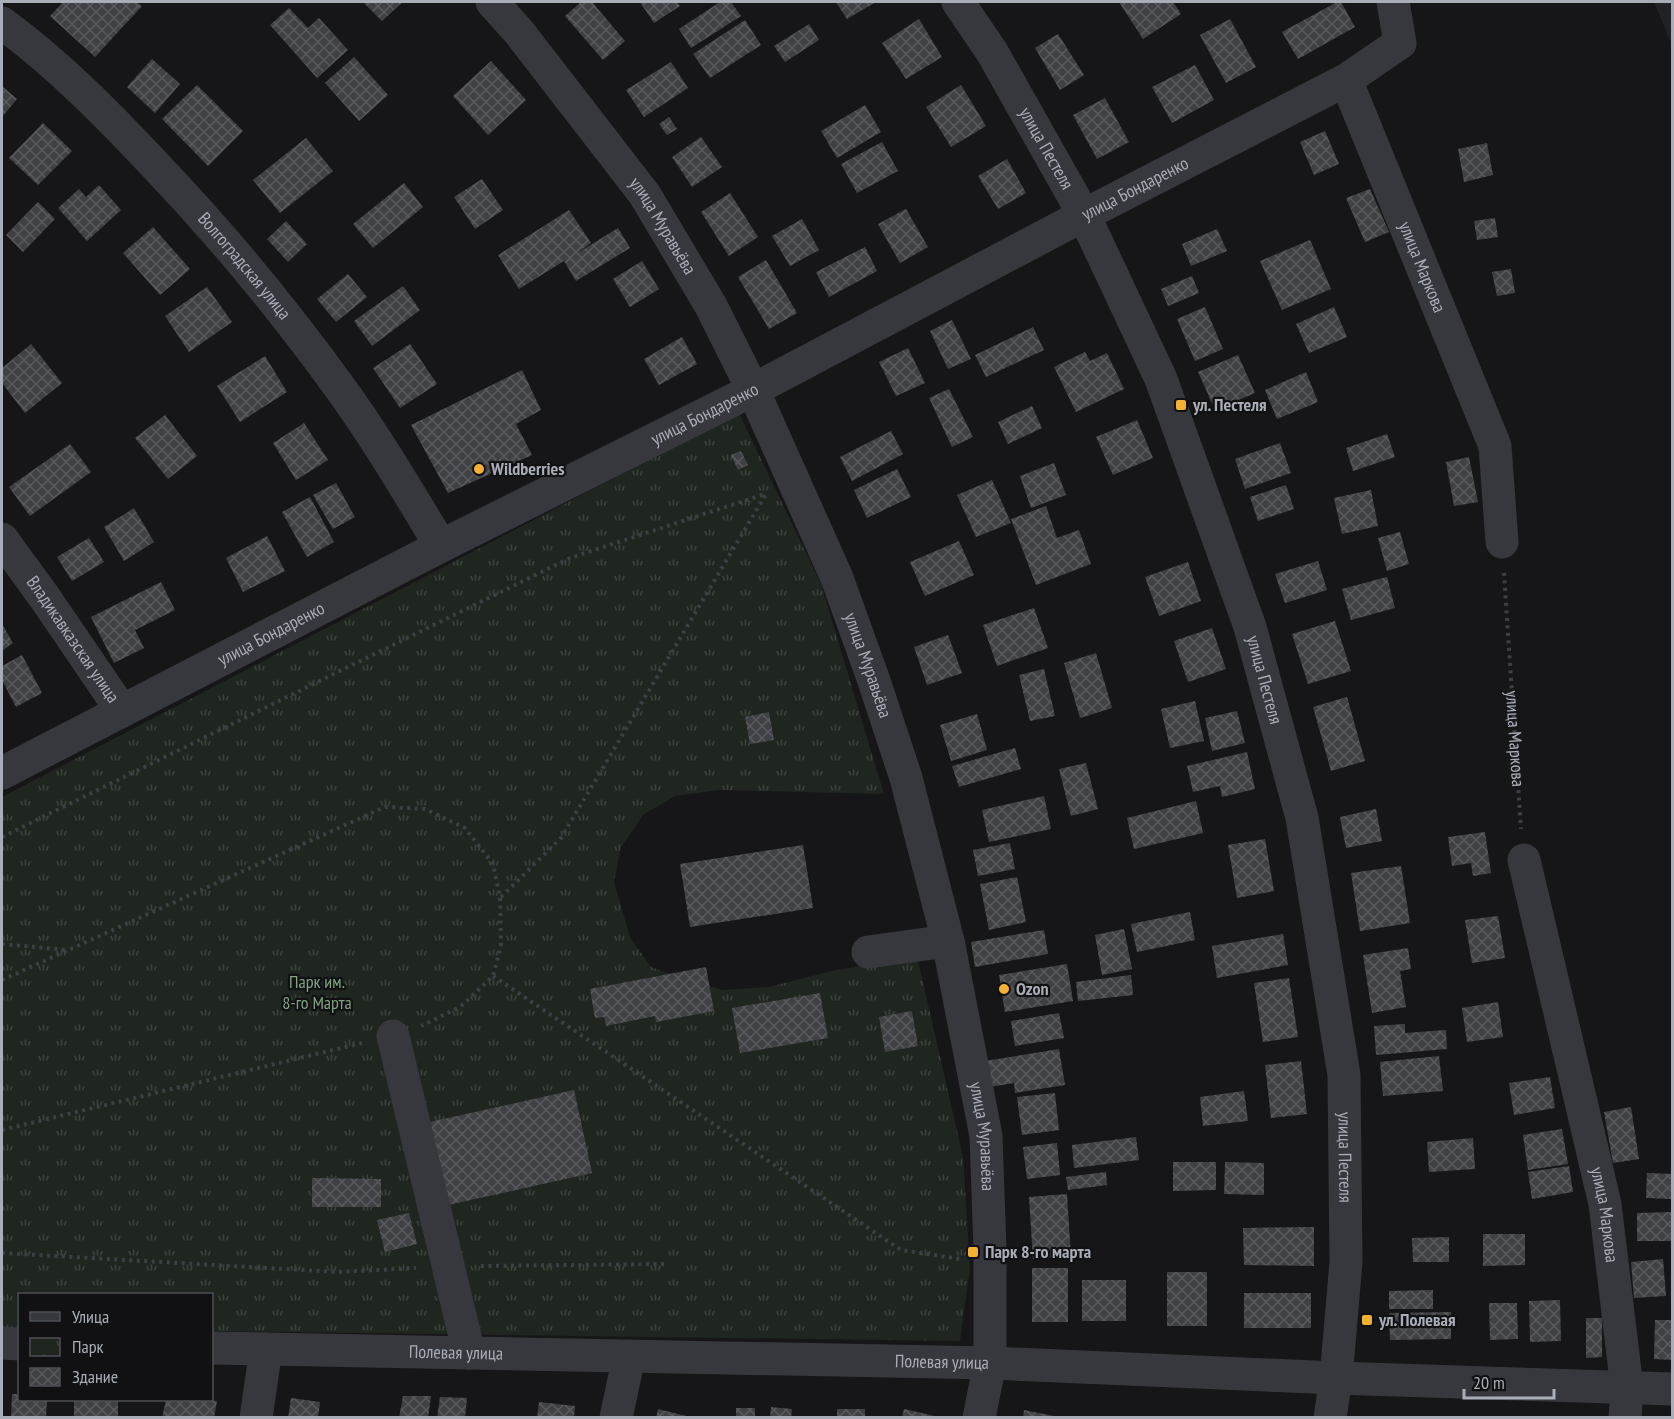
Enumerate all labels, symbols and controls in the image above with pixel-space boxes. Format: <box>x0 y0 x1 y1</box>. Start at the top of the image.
street label: улица Пестеля <box>1014 103 1079 193</box>
street label: улица Бондаренко <box>1078 151 1192 225</box>
street label: улица Муравьёва <box>624 172 702 278</box>
street label: Волгоградская улица <box>193 207 296 324</box>
street label: улица Маркова <box>1394 218 1451 316</box>
street label: улица Бондаренко <box>647 377 762 450</box>
place label: ул. Пестеля <box>1192 393 1267 416</box>
marker: ул. Пестеля <box>1174 398 1188 412</box>
place label: Wildberries <box>490 457 565 480</box>
marker: Wildberries <box>472 462 486 476</box>
street label: Владикавказская улица <box>22 571 125 707</box>
street label: улица Бондаренко <box>214 596 328 671</box>
street label: улица Муравьёва <box>839 609 897 721</box>
street label: улица Пестеля <box>1242 633 1288 726</box>
street label: улица Маркова <box>1501 690 1530 787</box>
park label: Парк им. 8-го Марта <box>282 970 352 1014</box>
place label: Ozon <box>1016 977 1049 1000</box>
marker: Ozon <box>997 982 1011 996</box>
street label: улица Муравьёва <box>965 1080 1000 1191</box>
street label: улица Пестеля <box>1333 1112 1357 1203</box>
street label: улица Маркова <box>1586 1165 1624 1264</box>
place label: Парк 8-го марта <box>985 1240 1091 1263</box>
marker: Парк 8-го марта <box>966 1245 980 1259</box>
legend <box>18 1293 213 1401</box>
text: Улица <box>72 1305 109 1328</box>
place label: ул. Полевая <box>1378 1308 1455 1331</box>
marker: ул. Полевая <box>1360 1313 1374 1327</box>
text: Парк <box>72 1335 103 1358</box>
street label: Полевая улица <box>409 1340 503 1365</box>
street label: Полевая улица <box>895 1349 989 1374</box>
scale bar <box>1464 1362 1554 1400</box>
text: Здание <box>72 1365 118 1388</box>
text: 20 m <box>1473 1371 1505 1394</box>

